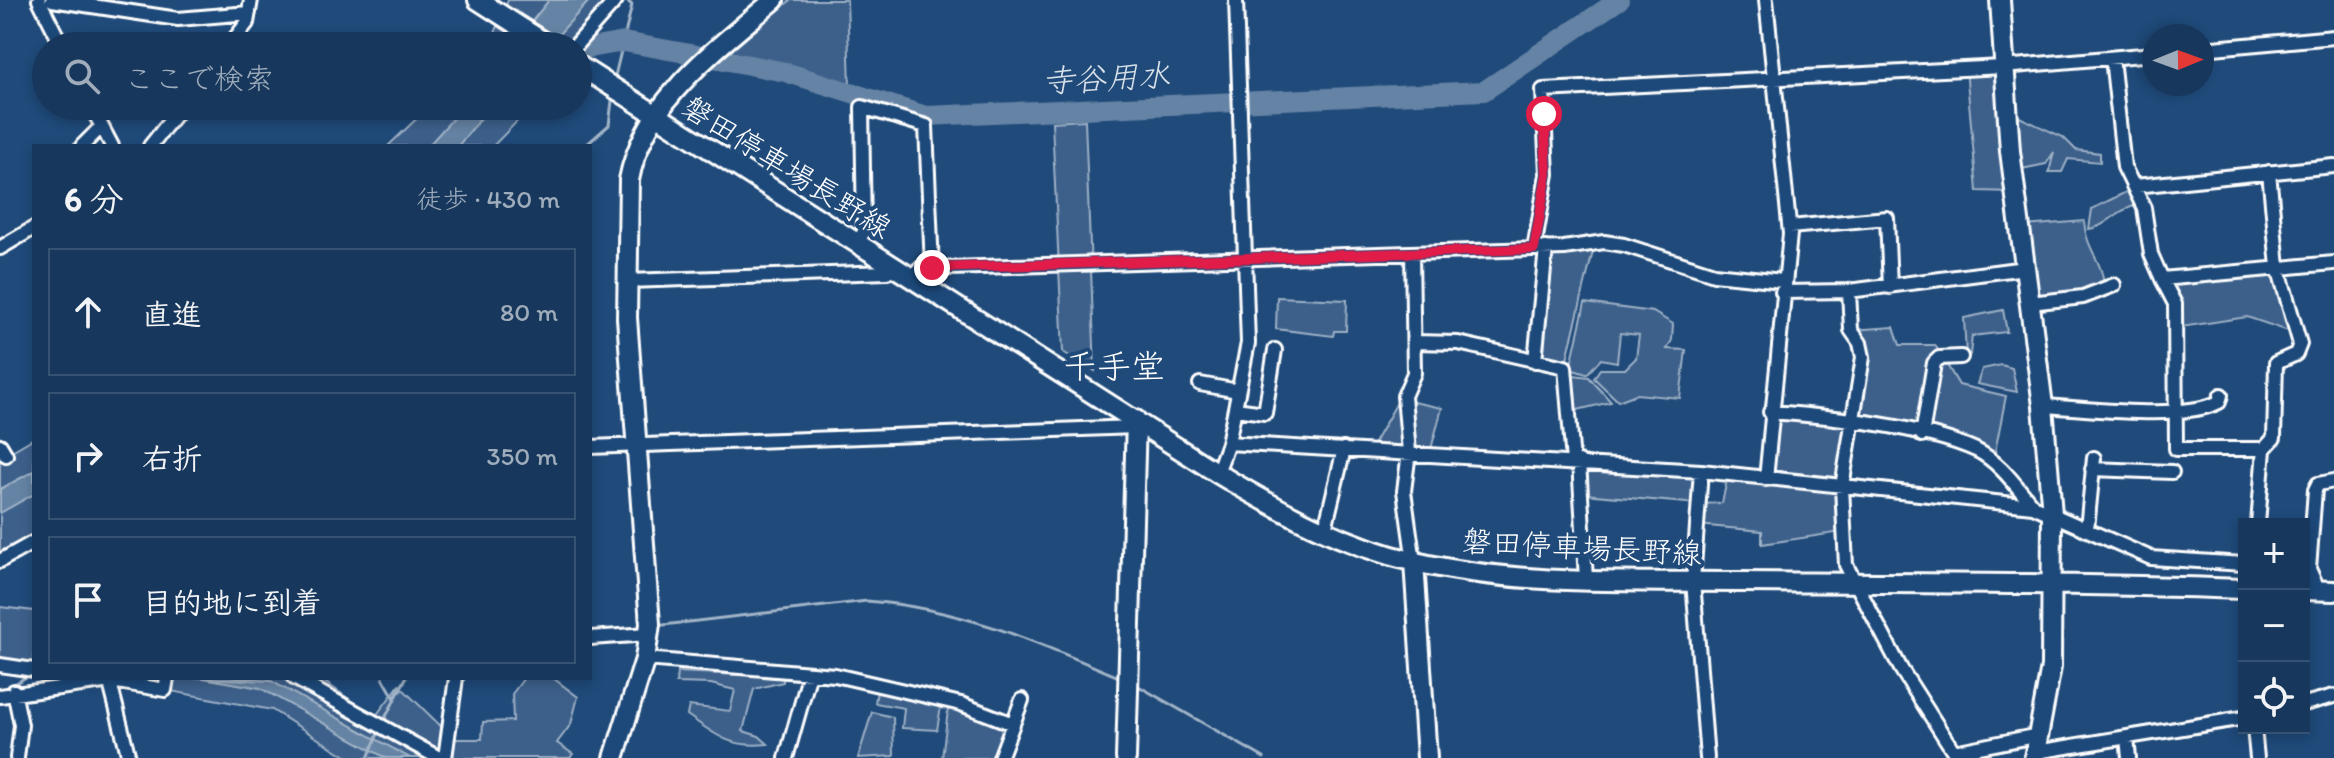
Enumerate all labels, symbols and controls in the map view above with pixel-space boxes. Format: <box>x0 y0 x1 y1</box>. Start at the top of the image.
north arrow <box>2142 24 2214 96</box>
search box <box>32 32 592 120</box>
icon: search <box>60 54 104 98</box>
water label: 寺谷用水 <box>1041 56 1171 100</box>
text: ここで検索 <box>124 60 274 97</box>
street label: 磐田停車場長野線 <box>675 88 899 246</box>
route start <box>1526 96 1562 132</box>
text: 6 分 <box>64 179 124 220</box>
text: 徒歩 · 430 m <box>417 183 560 215</box>
route end <box>914 250 950 286</box>
icon: ahead <box>66 290 110 334</box>
text: 直進 <box>142 296 202 333</box>
text: 80 m <box>500 296 558 328</box>
district label: 千手堂 <box>1063 346 1165 387</box>
icon: right <box>66 434 110 478</box>
text: 右折 <box>142 440 202 477</box>
text: 350 m <box>486 440 558 472</box>
map controls <box>2238 518 2310 734</box>
button: + <box>2238 518 2310 590</box>
street label: 磐田停車場長野線 <box>1461 522 1703 572</box>
icon: arrive <box>66 578 110 622</box>
text: 目的地に到着 <box>142 584 322 621</box>
button: − <box>2238 590 2310 662</box>
button: locate <box>2238 662 2310 734</box>

